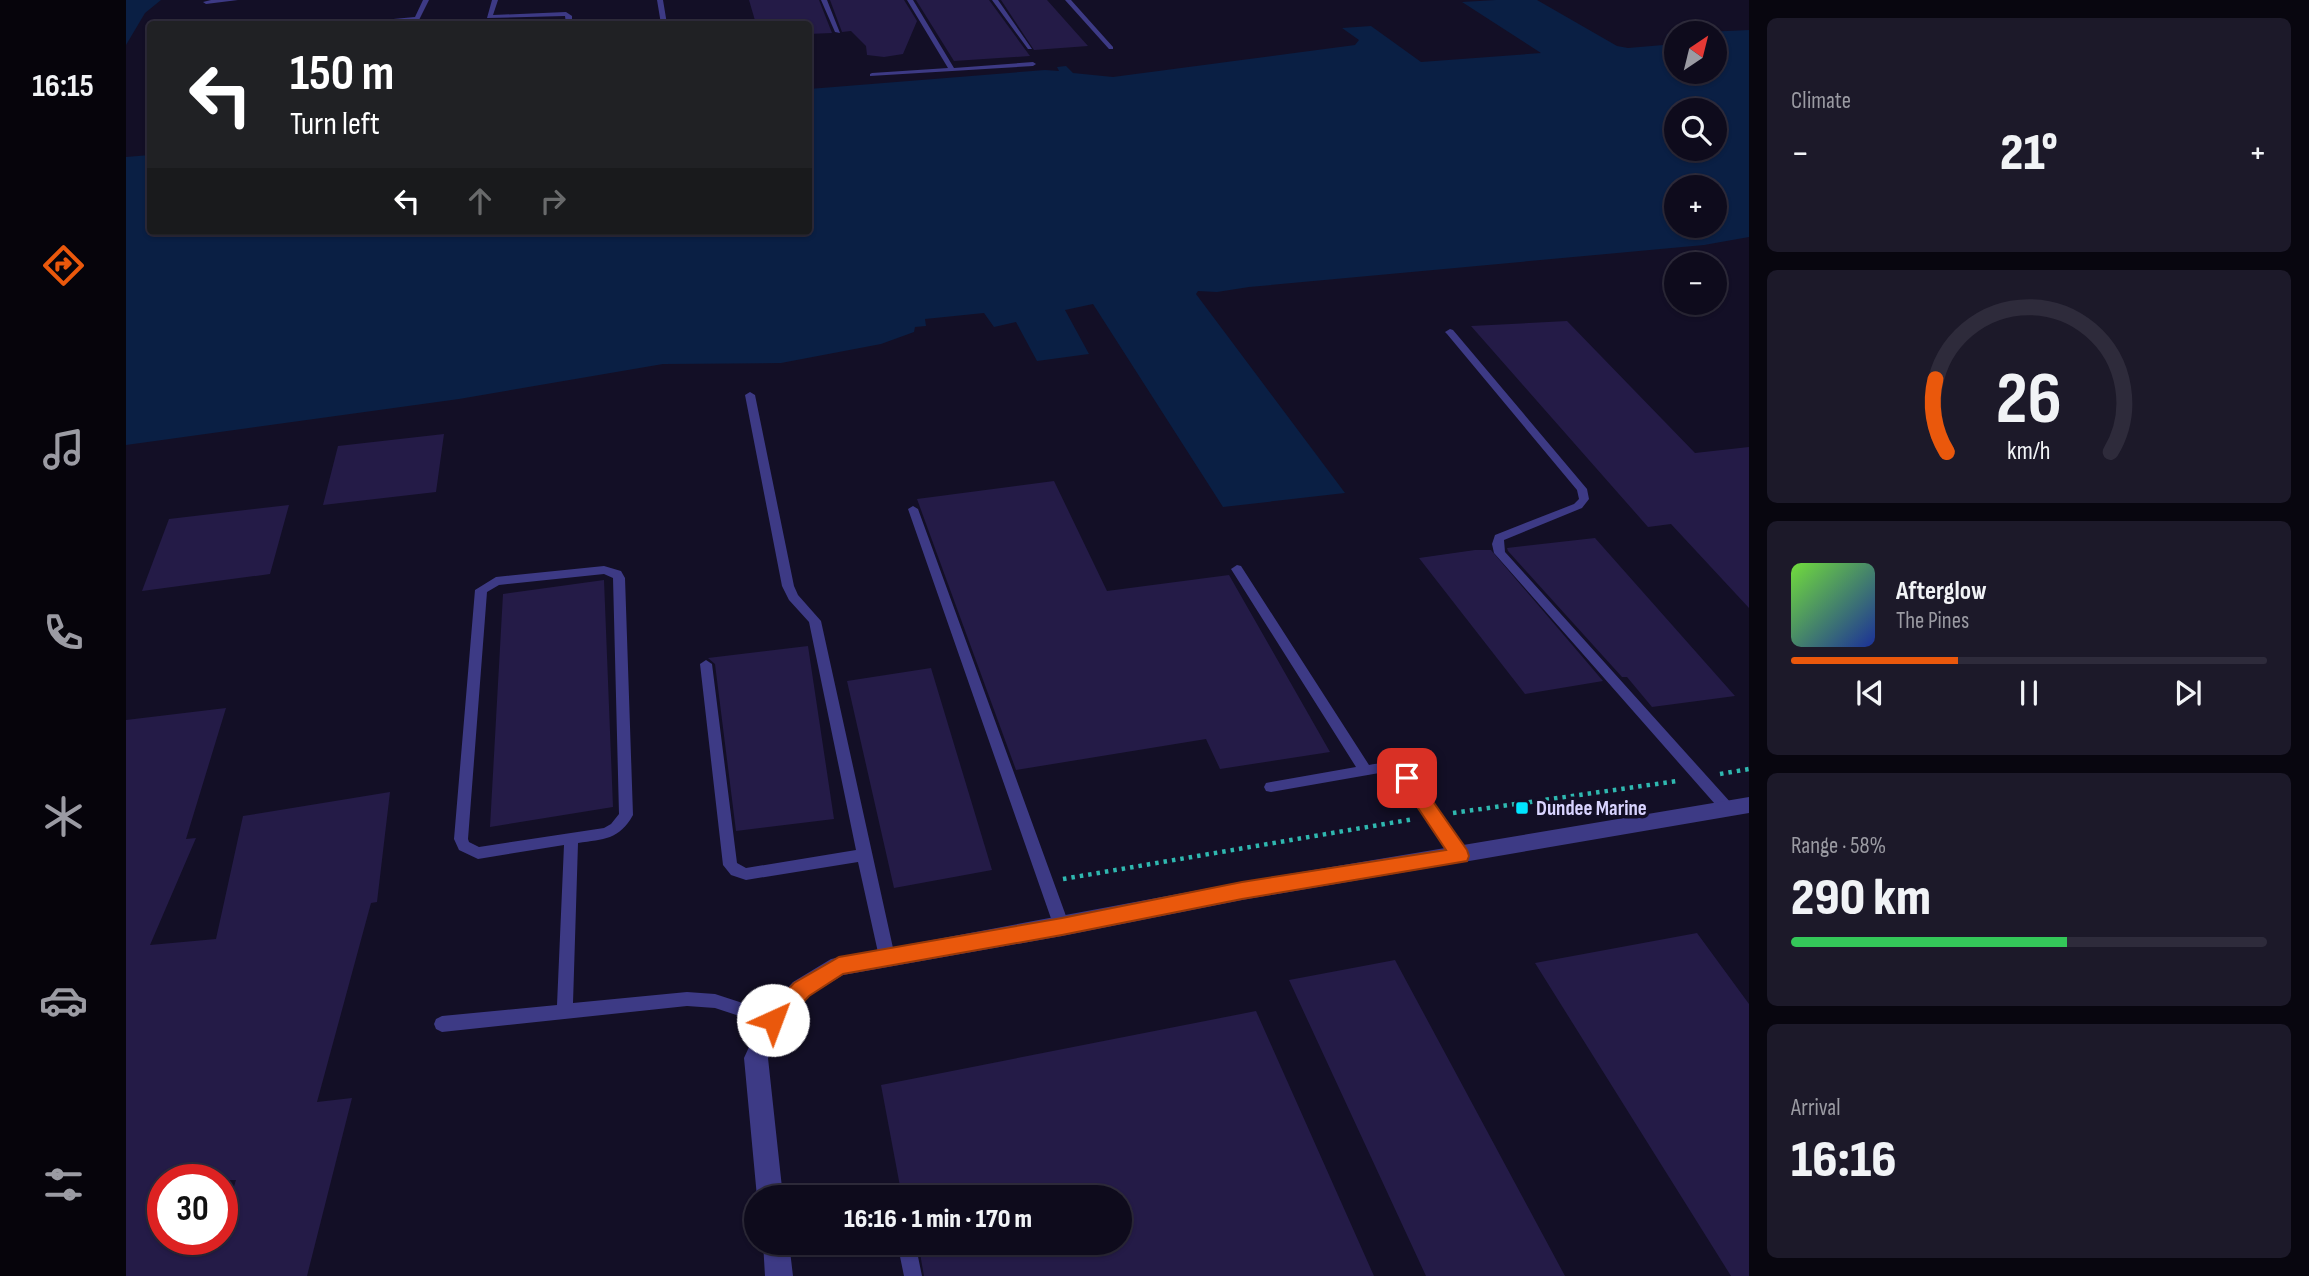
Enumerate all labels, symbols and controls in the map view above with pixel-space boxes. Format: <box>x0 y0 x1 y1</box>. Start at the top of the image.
north arrow <box>1664 21 1727 84</box>
map controls <box>1664 21 1727 315</box>
text: 150 m <box>290 45 394 104</box>
icon: left <box>175 49 266 140</box>
text: 16:15 <box>32 67 94 106</box>
text: Climate <box>1791 87 1851 115</box>
button: search <box>1664 98 1727 161</box>
text: Turn left <box>290 105 380 144</box>
text: 21° <box>2000 122 2058 185</box>
text: − <box>1791 131 1810 176</box>
text: + <box>2248 131 2267 176</box>
button: + <box>1664 175 1727 238</box>
icon: left <box>388 182 426 220</box>
icon: ahead <box>461 182 499 220</box>
icon: right <box>534 182 572 220</box>
icon: directions <box>39 241 88 290</box>
button: − <box>1664 252 1727 315</box>
text: 26 <box>1996 357 2062 445</box>
icon: music <box>39 425 88 474</box>
text: km/h <box>2007 436 2051 467</box>
text: Afterglow <box>1896 576 1987 607</box>
text: The Pines <box>1896 607 1969 635</box>
icon: phone <box>39 608 88 657</box>
icon: previous <box>1851 674 1889 712</box>
icon: pause <box>2010 674 2048 712</box>
icon: next <box>2169 674 2207 712</box>
pin <box>1377 748 1437 808</box>
icon: arrive <box>1388 759 1426 797</box>
icon: climate <box>39 792 88 841</box>
place label: Dundee Marine <box>1536 796 1647 821</box>
marker: Dundee Marine <box>1514 800 1530 816</box>
text: Range · 58% <box>1791 832 1886 860</box>
text: 290 km <box>1791 867 1931 930</box>
icon: car <box>39 976 88 1025</box>
position arrow <box>736 983 810 1057</box>
text: Arrival <box>1791 1094 1840 1122</box>
text: 16:16 <box>1791 1129 1897 1192</box>
icon: filters <box>39 1160 88 1209</box>
speed limit sign: 30 <box>147 1164 238 1255</box>
text: 16:16 · 1 min · 170 m <box>844 1204 1032 1235</box>

